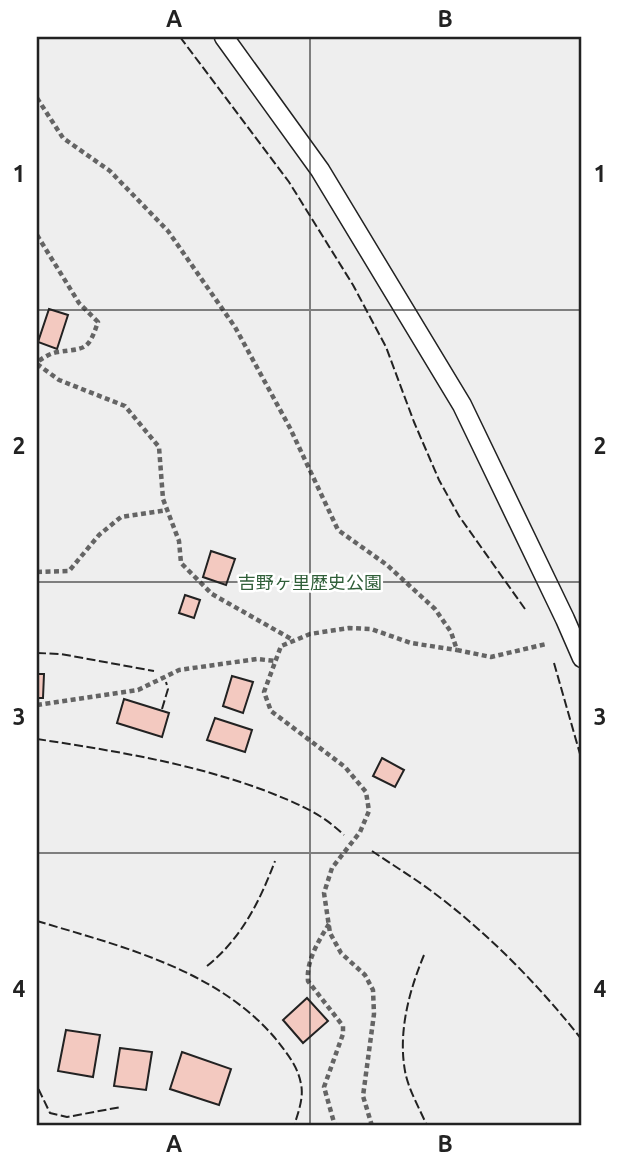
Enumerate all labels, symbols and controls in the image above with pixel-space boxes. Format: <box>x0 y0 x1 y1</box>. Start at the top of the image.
text: A <box>166 6 182 31</box>
text: B <box>437 6 453 31</box>
text: 1 <box>13 161 25 186</box>
text: 1 <box>594 161 606 186</box>
text: 2 <box>13 433 25 458</box>
text: 2 <box>594 433 606 458</box>
park label: 吉野ヶ里歴史公園 <box>238 572 382 592</box>
text: 3 <box>13 704 25 729</box>
text: 3 <box>594 704 606 729</box>
text: 4 <box>13 976 26 1001</box>
text: 4 <box>594 976 607 1001</box>
text: A <box>166 1131 182 1156</box>
text: B <box>437 1131 453 1156</box>

